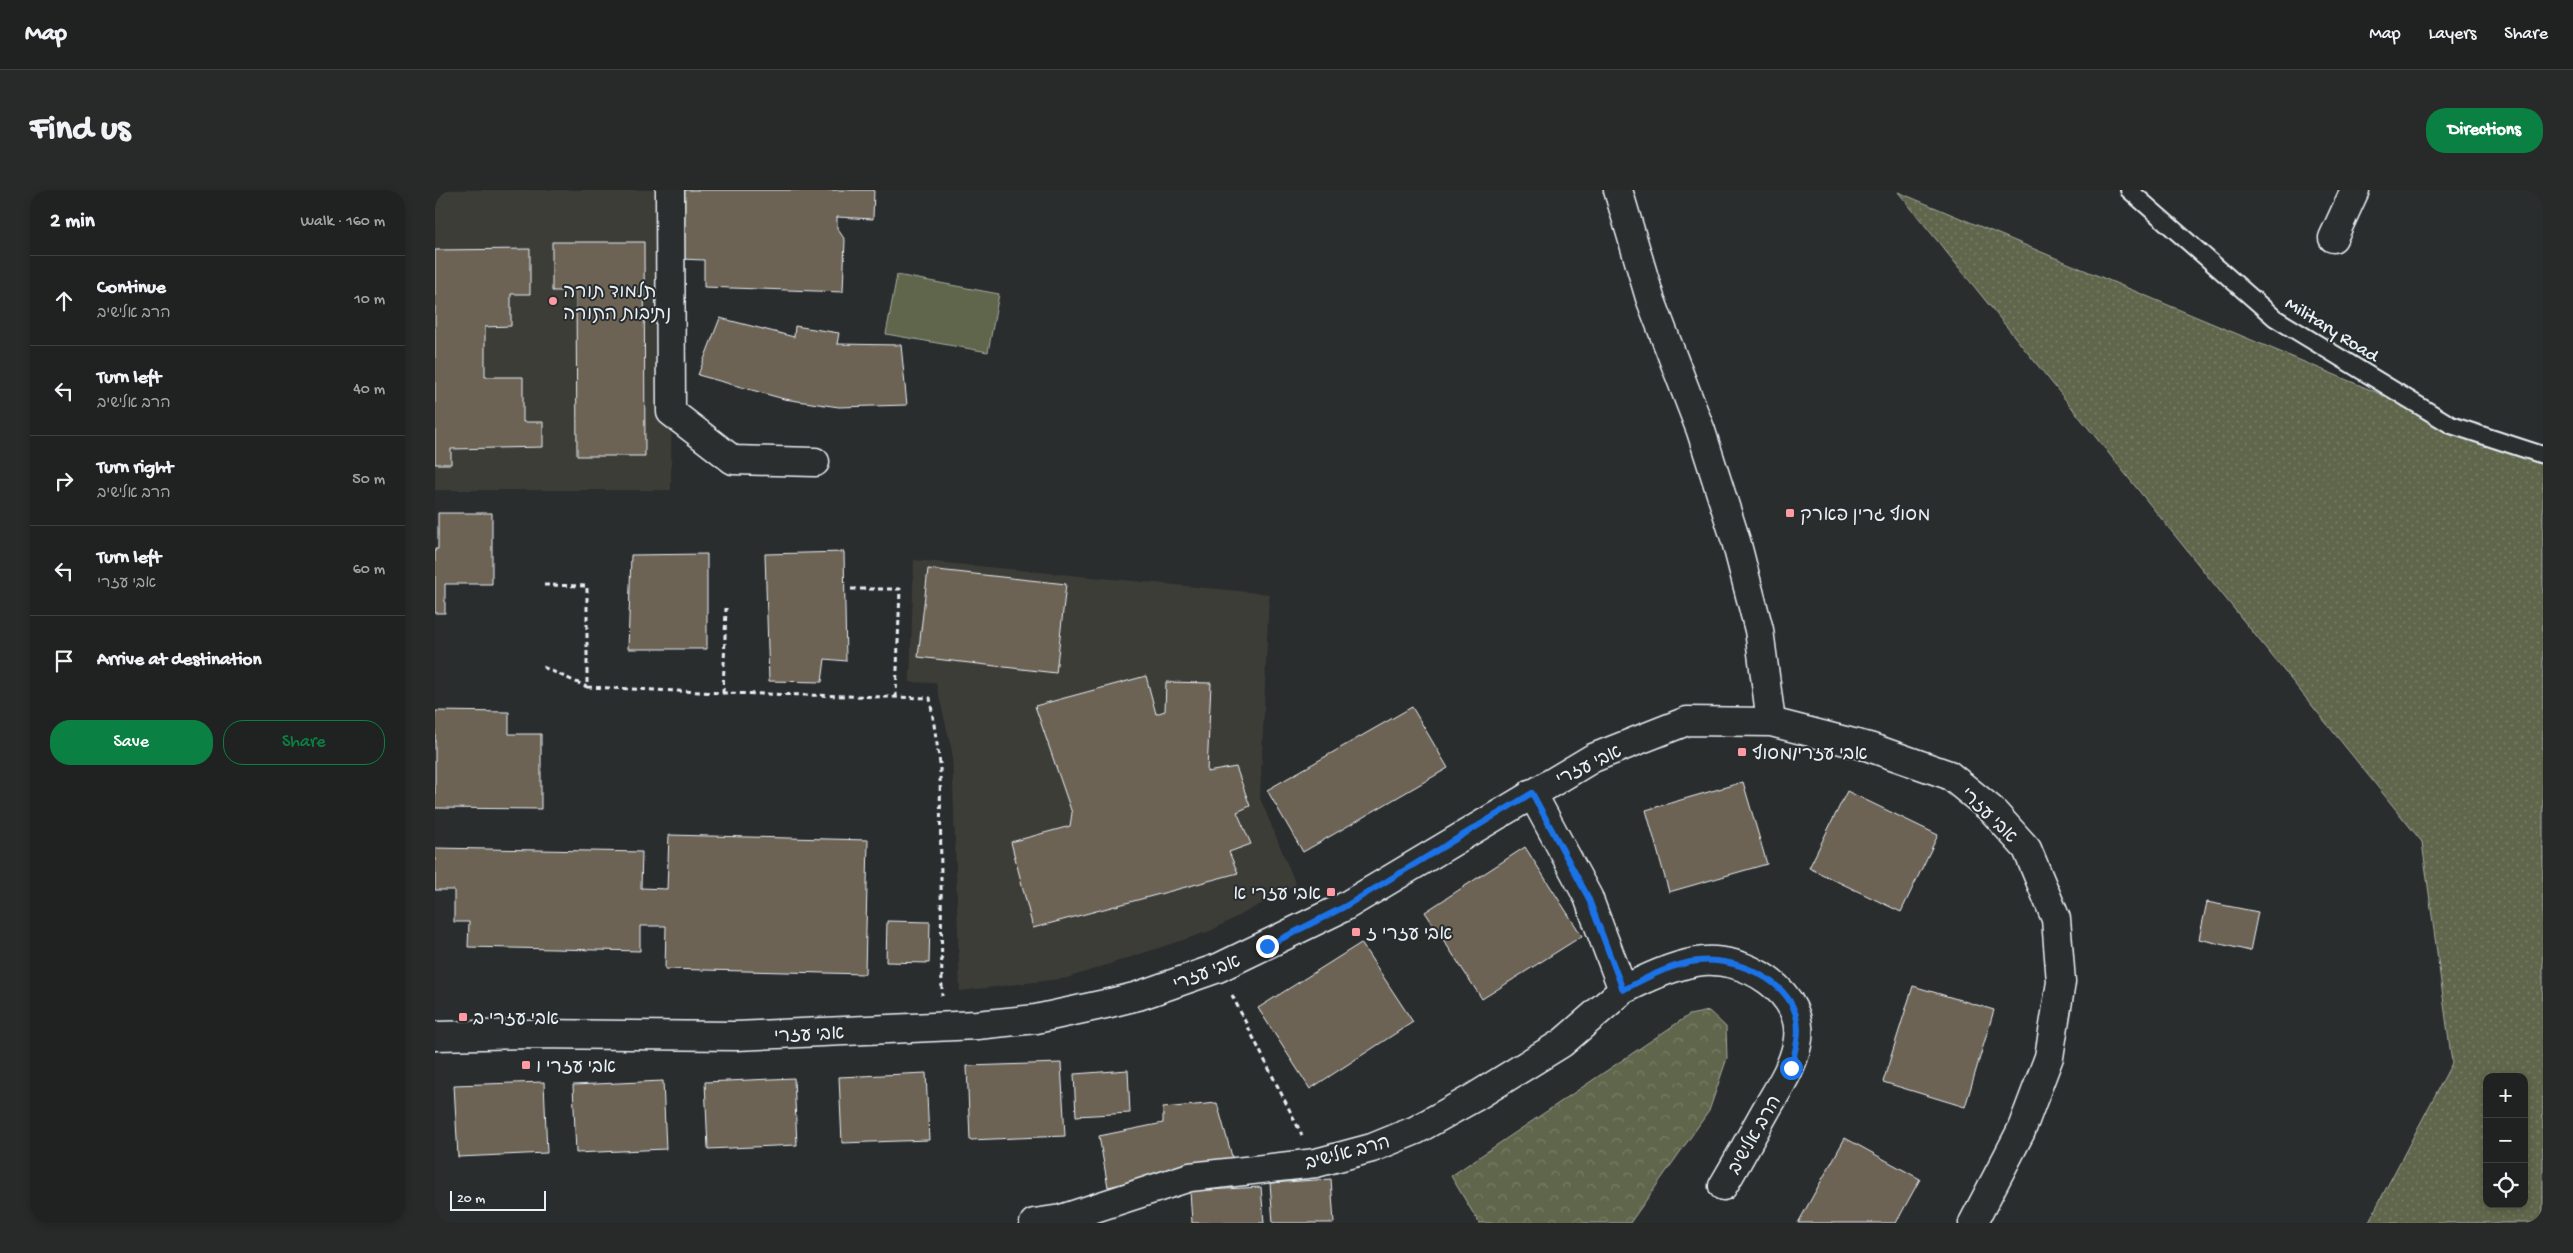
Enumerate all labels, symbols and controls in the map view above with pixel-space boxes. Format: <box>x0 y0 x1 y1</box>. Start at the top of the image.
text: Map <box>25 20 67 49</box>
text: Map <box>2369 24 2401 45</box>
text: Layers <box>2429 24 2476 45</box>
text: Share <box>2504 24 2548 45</box>
button: Directions <box>2426 108 2543 153</box>
text: Find us <box>30 110 130 151</box>
text: 2 min <box>50 210 95 235</box>
text: Walk · 160 m <box>300 213 385 232</box>
text: Continue <box>97 277 166 300</box>
place label: תלמוד תורה נתיבות התורה <box>563 281 671 327</box>
icon: ahead <box>50 287 78 315</box>
text: 10 m <box>354 291 385 310</box>
street label: Military Road <box>2280 293 2384 370</box>
marker: תלמוד תורה נתיבות התורה <box>547 295 559 307</box>
text: הרב אלישיב <box>97 305 171 324</box>
text: Turn left <box>97 367 161 390</box>
icon: left <box>50 377 78 405</box>
text: 40 m <box>353 381 385 400</box>
text: הרב אלישיב <box>97 395 171 414</box>
text: Turn right <box>97 457 173 480</box>
icon: right <box>50 467 78 495</box>
text: 50 m <box>352 471 385 490</box>
text: הרב אלישיב <box>97 485 171 504</box>
place label: מסוף גרין פארק <box>1800 504 1930 528</box>
marker: מסוף גרין פארק <box>1784 507 1796 519</box>
text: Turn left <box>97 547 161 570</box>
icon: left <box>50 557 78 585</box>
text: 60 m <box>353 561 385 580</box>
text: אבי עזרי <box>97 575 156 594</box>
icon: arrive <box>50 647 78 675</box>
text: Arrive at destination <box>97 649 261 672</box>
button: Save <box>50 720 213 765</box>
button: Share <box>223 720 385 765</box>
street label: אבי עזרי <box>1553 741 1626 793</box>
place label: אבי עזרי/מסוף <box>1752 743 1868 767</box>
marker: אבי עזרי/מסוף <box>1736 746 1748 758</box>
street label: אבי עזרי <box>1954 784 2021 849</box>
place label: אבי עזרי א <box>1233 884 1321 907</box>
marker: אבי עזרי א <box>1325 886 1337 898</box>
place label: אבי עזרי ז <box>1366 924 1452 947</box>
marker: אבי עזרי ז <box>1350 926 1362 938</box>
route end <box>1256 935 1279 958</box>
street label: אבי עזרי <box>1170 951 1244 998</box>
place label: אבי עזרי ב <box>473 1009 559 1032</box>
marker: אבי עזרי ב <box>457 1011 469 1023</box>
street label: אבי עזרי <box>773 1023 845 1050</box>
place label: אבי עזרי ו <box>536 1057 616 1080</box>
route start <box>1780 1057 1803 1080</box>
marker: אבי עזרי ו <box>520 1059 532 1071</box>
map controls <box>2483 1073 2528 1208</box>
button: + <box>2483 1073 2528 1118</box>
street label: הרב אלישיב <box>1723 1092 1788 1179</box>
button: − <box>2483 1118 2528 1163</box>
street label: הרב אלישיב <box>1302 1131 1393 1177</box>
button: locate <box>2483 1163 2528 1208</box>
scale bar <box>450 1188 546 1211</box>
text: 20 m <box>457 1191 485 1208</box>

